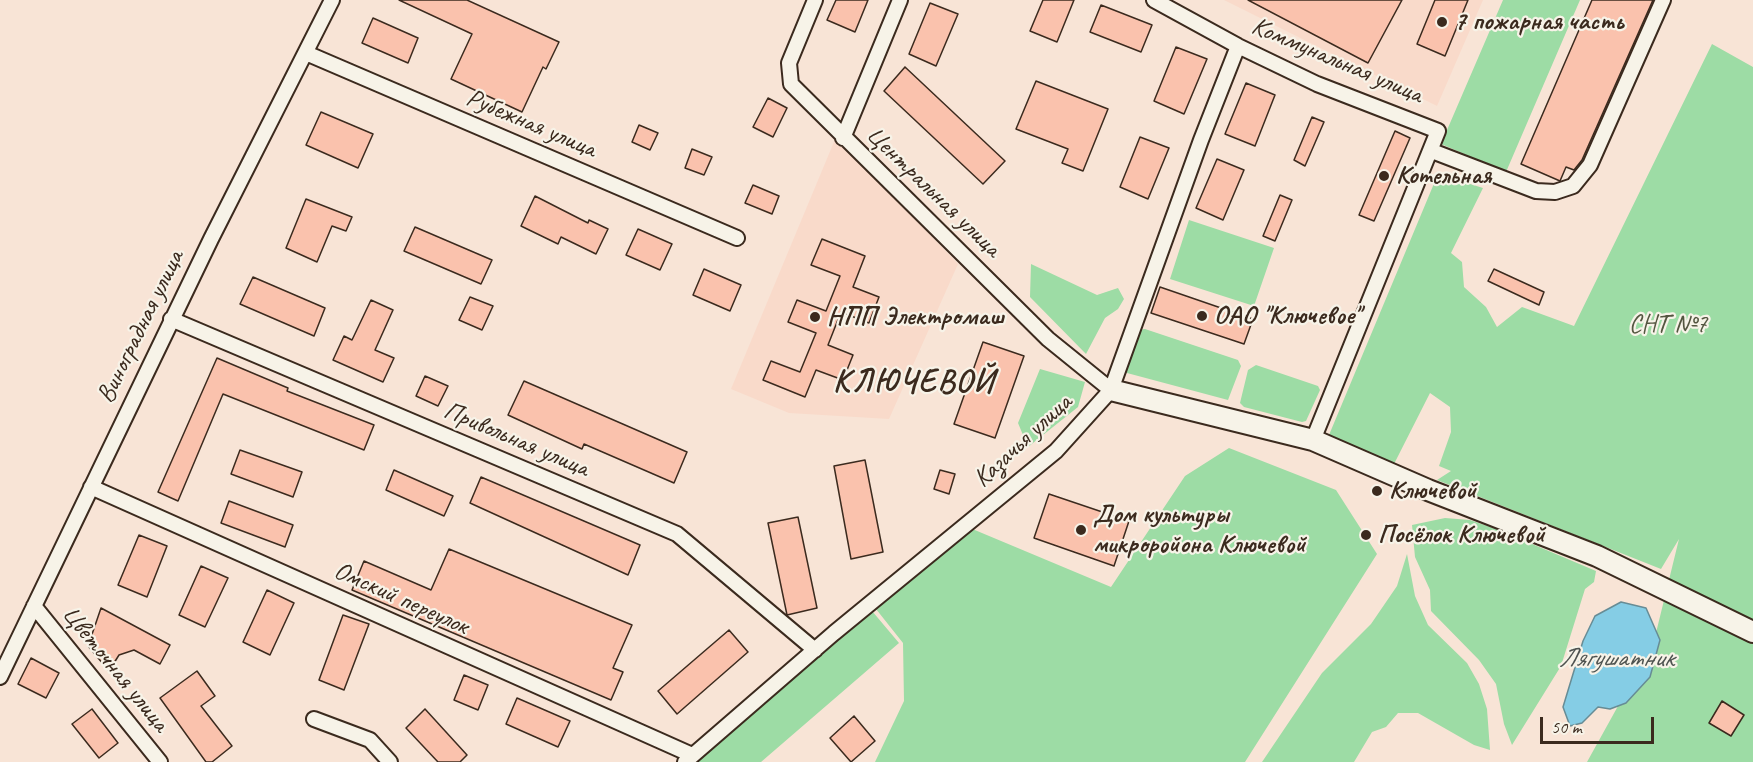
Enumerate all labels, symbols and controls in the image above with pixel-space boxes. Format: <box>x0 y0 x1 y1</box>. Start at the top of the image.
place label: 7 пожарная часть <box>1454 6 1624 38</box>
street label: Коммунальная улица <box>1247 11 1427 111</box>
marker: 7 пожарная часть <box>1435 15 1449 29</box>
street label: Рубежная улица <box>461 83 601 165</box>
street label: Центральная улица <box>859 120 1007 264</box>
place label: Котельная <box>1396 160 1491 192</box>
marker: Котельная <box>1377 169 1391 183</box>
street label: Виноградная улица <box>91 246 191 408</box>
place label: ОАО "Ключевое" <box>1214 300 1360 332</box>
place label: НПП Электромаш <box>827 301 1004 333</box>
marker: ОАО "Ключевое" <box>1195 309 1209 323</box>
park label: СНТ №7 <box>1629 309 1707 341</box>
marker: НПП Электромаш <box>808 310 822 324</box>
district label: КЛЮЧЕВОЙ <box>831 364 997 402</box>
street label: Казачья улица <box>967 387 1079 495</box>
street label: Привольная улица <box>439 395 593 485</box>
place label: Ключевой <box>1389 475 1476 507</box>
marker: Ключевой <box>1370 484 1384 498</box>
place label: Дом культуры микроройона Ключевой <box>1093 499 1305 560</box>
place label: Посёлок Ключевой <box>1378 519 1545 551</box>
marker: Дом культуры микроройона Ключевой <box>1074 523 1088 537</box>
marker: Посёлок Ключевой <box>1359 528 1373 542</box>
street label: Омский переулок <box>329 555 473 643</box>
street label: Цветочная улица <box>55 600 175 738</box>
water label: Лягушатник <box>1559 643 1673 675</box>
scale bar <box>1543 705 1657 743</box>
text: 50 m <box>1551 716 1582 738</box>

